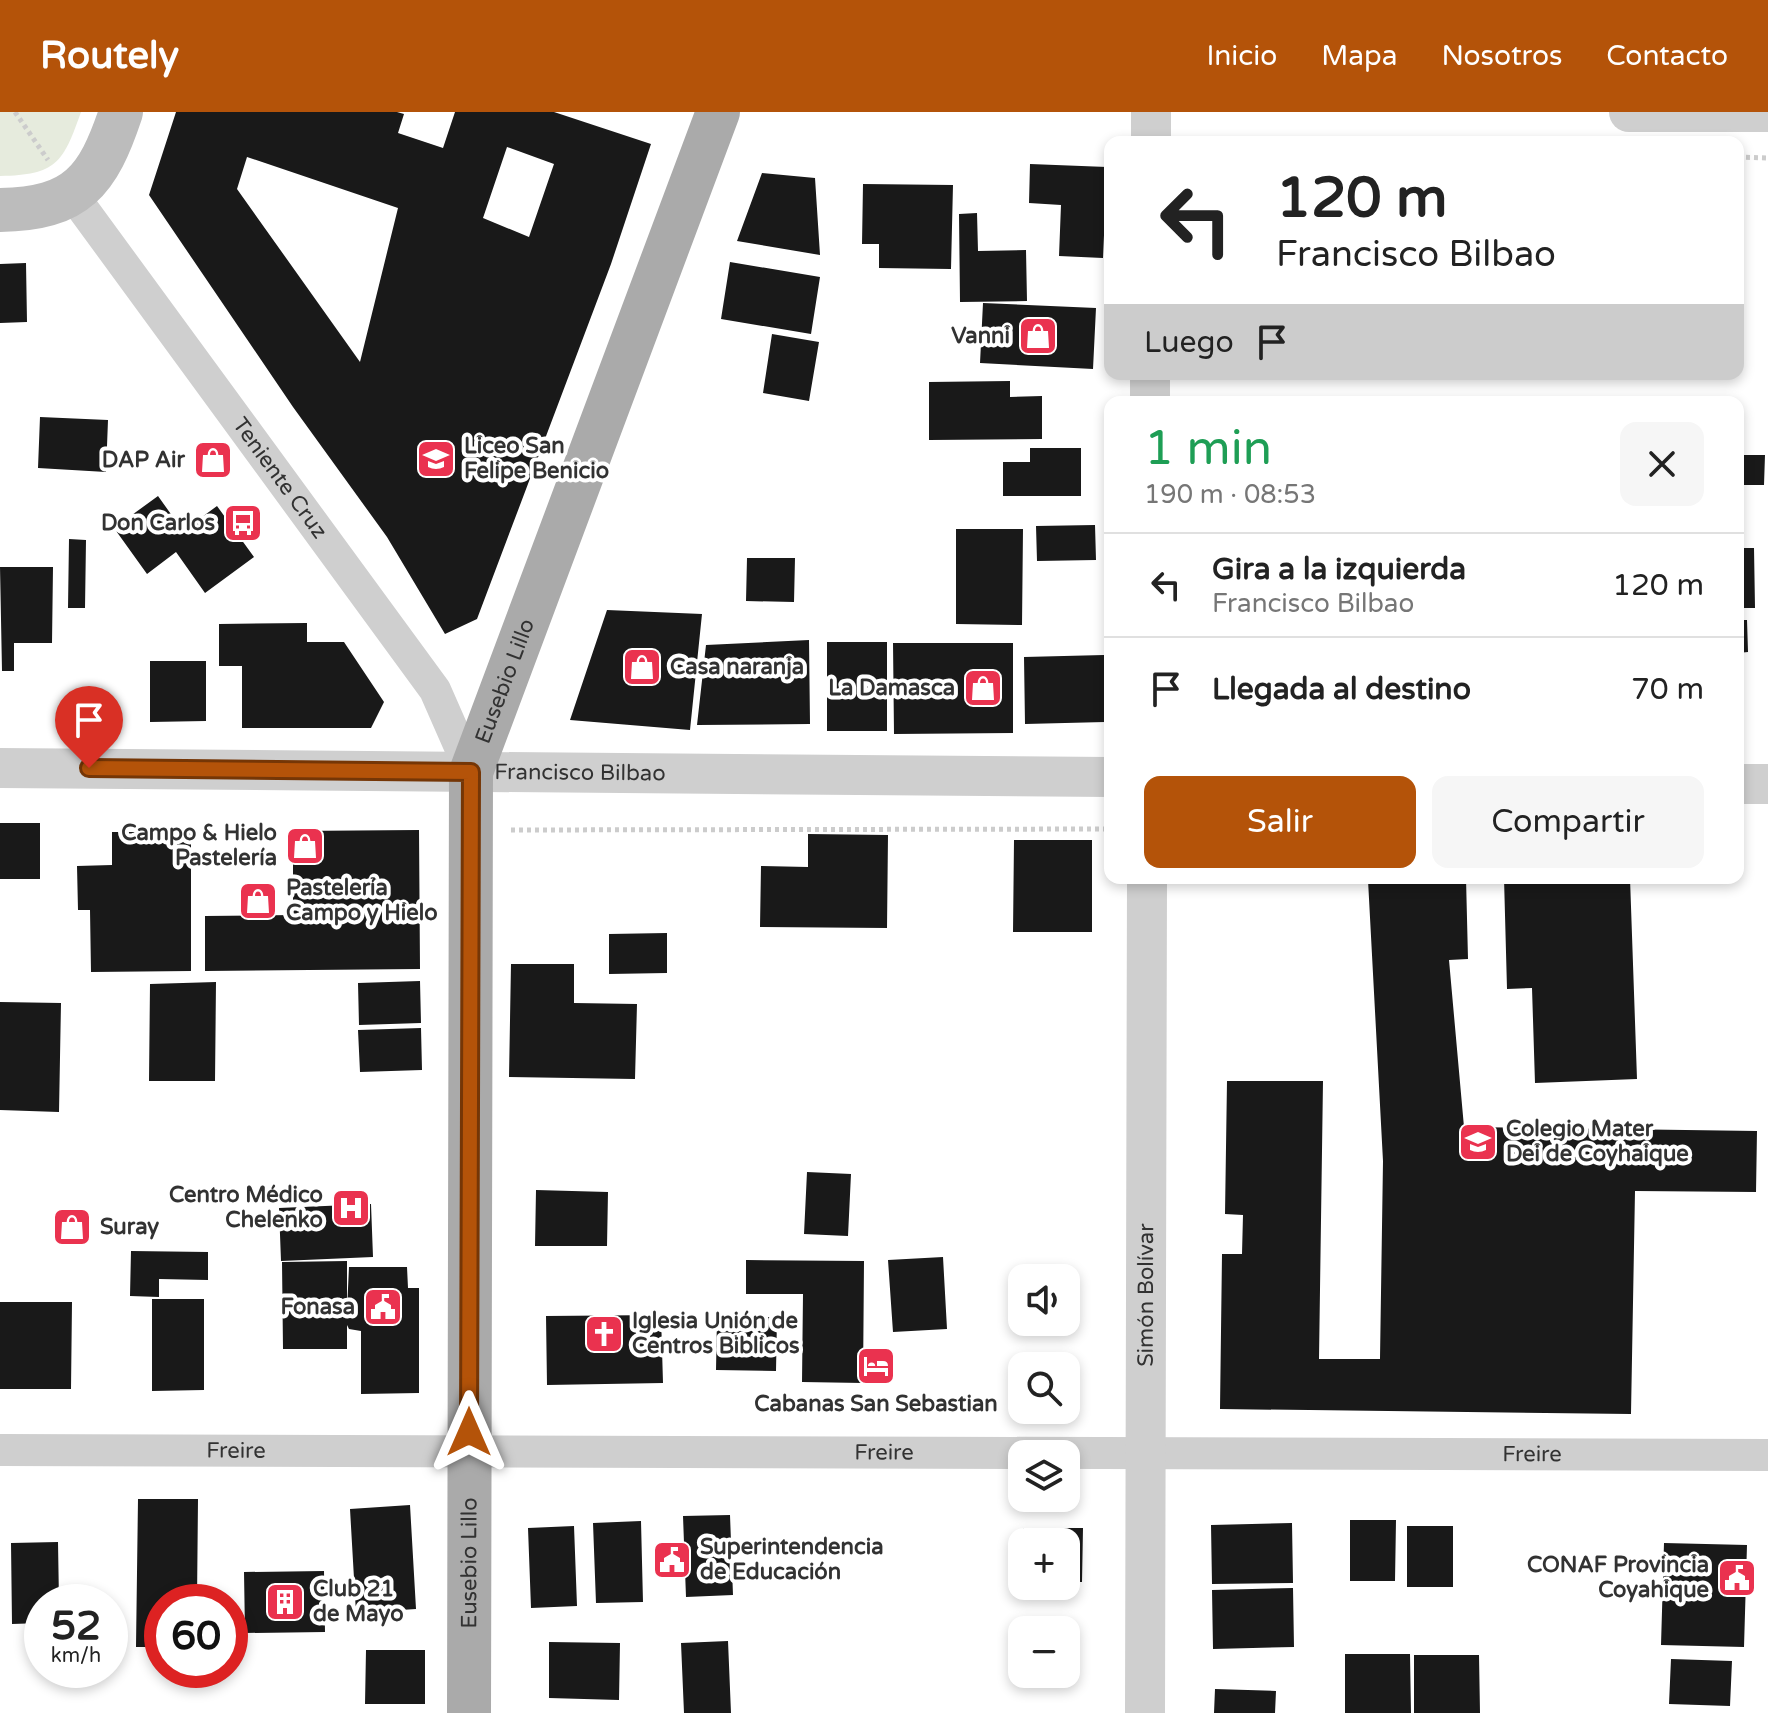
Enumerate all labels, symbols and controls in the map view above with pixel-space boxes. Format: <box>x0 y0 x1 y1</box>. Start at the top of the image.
text: Routely <box>40 33 179 79</box>
text: Inicio <box>1207 39 1277 73</box>
text: Mapa <box>1321 39 1397 73</box>
text: Nosotros <box>1441 39 1562 73</box>
text: Contacto <box>1606 39 1728 73</box>
text: 120 m <box>1276 165 1447 232</box>
icon: left <box>1144 168 1248 272</box>
text: Francisco Bilbao <box>1276 233 1556 276</box>
shop icon: Vanni <box>1017 315 1059 357</box>
icon: arrive <box>1250 320 1294 364</box>
place label: Vanni <box>951 323 1010 349</box>
text: Luego <box>1144 324 1234 361</box>
street label: Teniente Cruz <box>227 413 333 544</box>
text: 1 min <box>1144 420 1272 478</box>
button: close <box>1620 422 1704 506</box>
place label: Liceo San Felipe Benicio <box>464 433 609 484</box>
school or university icon: Liceo San Felipe Benicio <box>415 438 457 480</box>
shop icon: DAP Air <box>192 439 234 481</box>
place label: DAP Air <box>102 447 186 473</box>
text: 190 m · 08:53 <box>1144 479 1316 510</box>
bus stop icon: Don Carlos <box>222 502 264 544</box>
place label: Don Carlos <box>101 510 215 536</box>
text: Gira a la izquierda <box>1212 551 1466 588</box>
icon: left <box>1144 563 1188 607</box>
text: 120 m <box>1612 567 1704 604</box>
text: Francisco Bilbao <box>1212 588 1414 619</box>
street label: Eusebio Lillo <box>470 615 540 747</box>
shop icon: Casa naranja <box>621 646 663 688</box>
place label: Casa naranja <box>670 654 804 680</box>
shop icon: La Damasca <box>962 667 1004 709</box>
icon: arrive <box>1144 667 1188 711</box>
text: Llegada al destino <box>1212 671 1471 708</box>
text: 70 m <box>1631 671 1704 708</box>
place label: La Damasca <box>828 675 955 701</box>
pin <box>55 686 123 768</box>
icon: arrive <box>67 698 111 742</box>
street label: Francisco Bilbao <box>494 759 666 786</box>
button: Salir <box>1144 776 1416 868</box>
button: Compartir <box>1432 776 1704 868</box>
place label: Campo & Hielo Pastelería <box>121 820 277 871</box>
shop icon: Campo & Hielo Pastelería <box>284 825 326 867</box>
place label: Pastelería Campo y Hielo <box>286 875 438 926</box>
shop icon: Pastelería Campo y Hielo <box>237 880 279 922</box>
place label: Colegio Mater Dei de Coyhaique <box>1506 1116 1689 1167</box>
school or university icon: Colegio Mater Dei de Coyhaique <box>1457 1121 1499 1163</box>
place label: Centro Médico Chelenko <box>169 1182 323 1233</box>
hospital icon: Centro Médico Chelenko <box>330 1187 372 1229</box>
shop icon: Suray <box>51 1206 93 1248</box>
place label: Suray <box>100 1214 159 1240</box>
street label: Simón Bolívar <box>1133 1223 1159 1367</box>
map controls <box>1008 1264 1080 1688</box>
button: sound <box>1008 1264 1080 1336</box>
public building icon: Fonasa <box>362 1286 404 1328</box>
place label: Fonasa <box>280 1294 355 1320</box>
place label: Iglesia Unión de Centros Biblicos <box>632 1308 800 1359</box>
church icon: Iglesia Unión de Centros Biblicos <box>583 1313 625 1355</box>
hotel icon: Cabanas San Sebastian <box>855 1345 897 1387</box>
button: search <box>1008 1352 1080 1424</box>
position arrow <box>427 1390 511 1474</box>
place label: Cabanas San Sebastian <box>754 1391 998 1417</box>
street label: Freire <box>206 1438 266 1464</box>
street label: Freire <box>854 1439 914 1466</box>
button: layers <box>1008 1440 1080 1512</box>
street label: Freire <box>1502 1441 1562 1467</box>
street label: Eusebio Lillo <box>456 1497 482 1629</box>
button: + <box>1008 1528 1080 1600</box>
place label: Superintendencia de Educación <box>700 1534 884 1585</box>
public building icon: Superintendencia de Educación <box>651 1539 693 1581</box>
place label: CONAF Provincia Coyahique <box>1527 1552 1709 1603</box>
public building icon: CONAF Provincia Coyahique <box>1716 1557 1758 1599</box>
place label: Club 21 de Mayo <box>313 1576 404 1627</box>
building icon: Club 21 de Mayo <box>264 1581 306 1623</box>
speed limit sign: 60 <box>144 1584 248 1688</box>
text: 52 <box>51 1602 101 1650</box>
button: − <box>1008 1616 1080 1688</box>
text: km/h <box>51 1644 101 1668</box>

